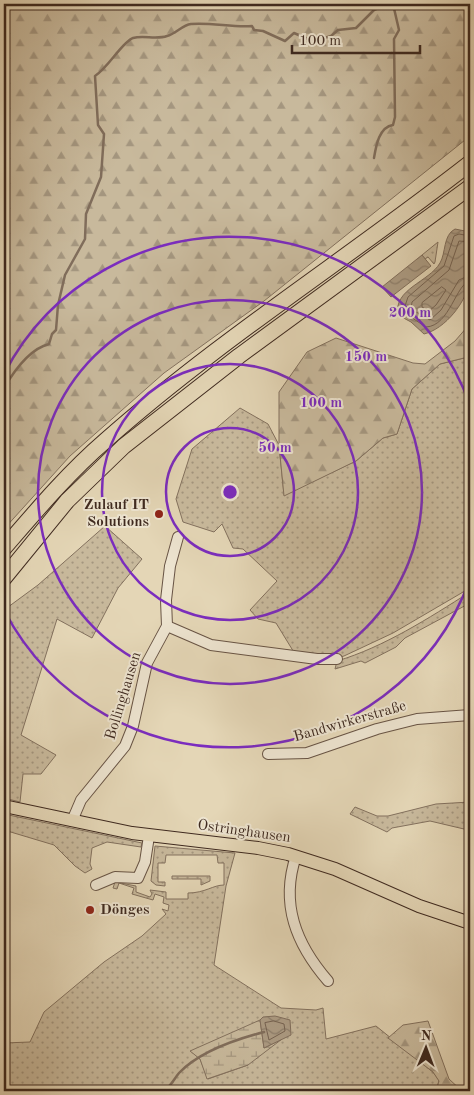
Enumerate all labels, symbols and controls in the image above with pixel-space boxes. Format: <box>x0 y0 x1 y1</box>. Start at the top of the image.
scale bar <box>292 22 419 54</box>
text: 100 m <box>299 34 341 49</box>
text: 200 m <box>389 306 431 321</box>
text: 150 m <box>345 350 387 365</box>
text: 100 m <box>300 396 342 411</box>
text: 50 m <box>258 441 292 456</box>
centre of rings <box>221 483 239 501</box>
place label: Zulauf IT Solutions <box>84 498 149 530</box>
marker: Zulauf IT Solutions <box>153 508 165 520</box>
street label: Bollinghausen <box>103 650 145 742</box>
street label: Bandwirkerstraße <box>292 699 408 745</box>
street label: Ostringhausen <box>197 818 291 846</box>
place label: Dönges <box>100 903 150 918</box>
marker: Dönges <box>84 904 96 916</box>
north arrow <box>402 1022 452 1072</box>
text: N <box>421 1029 432 1043</box>

